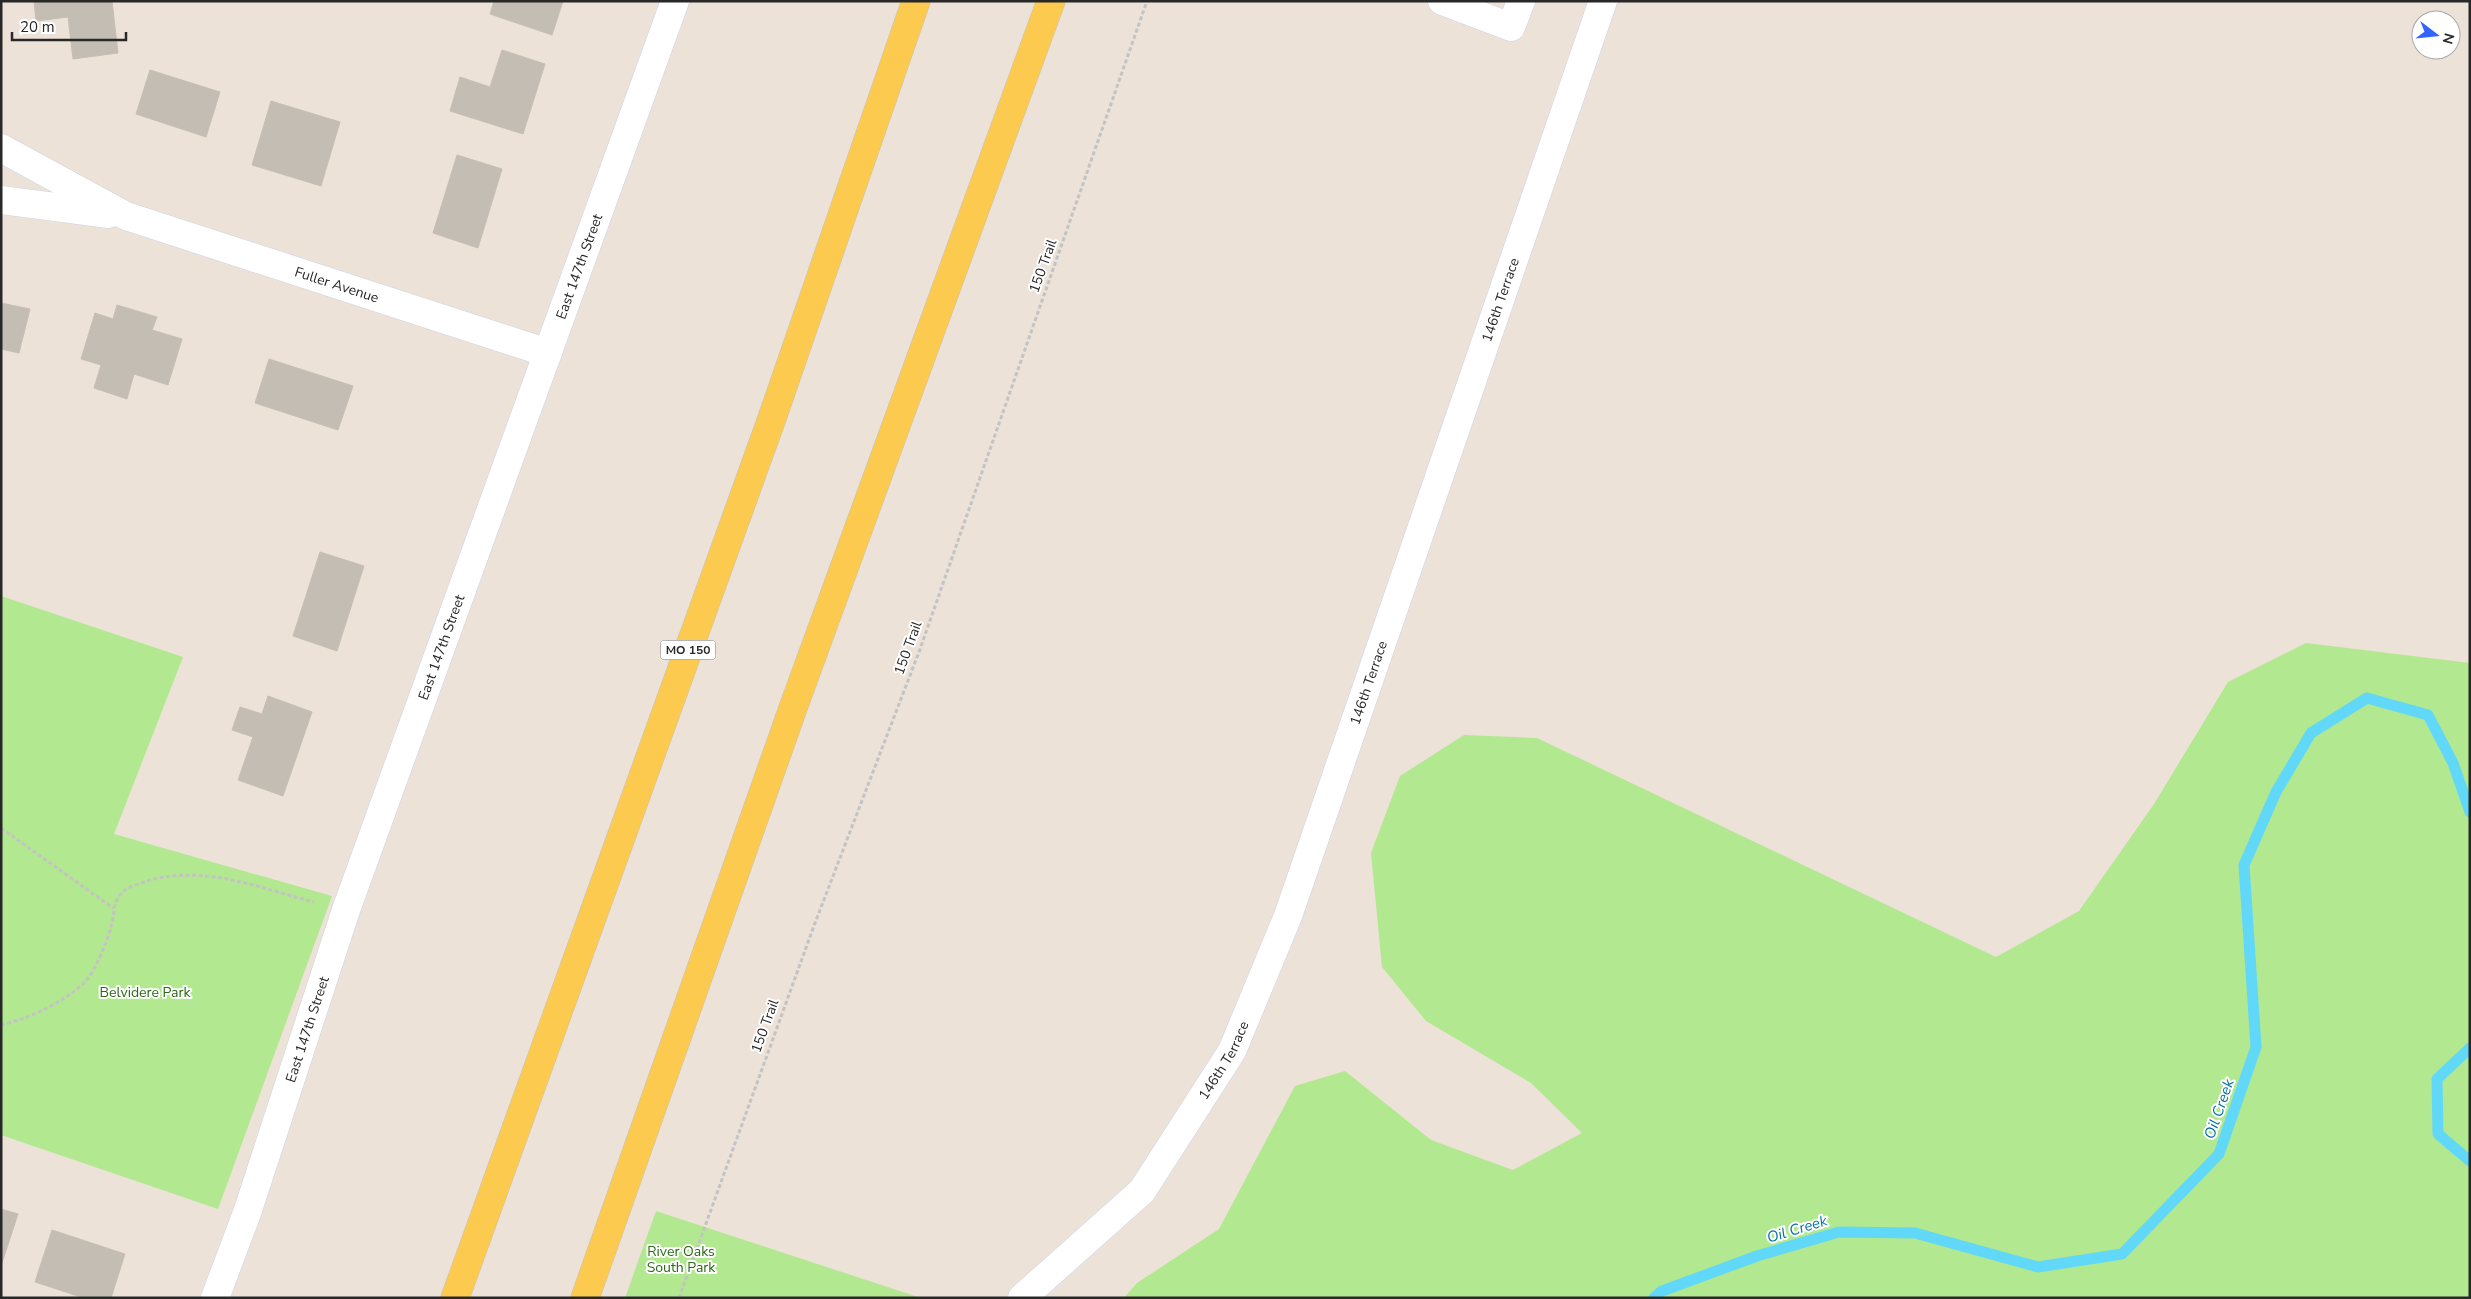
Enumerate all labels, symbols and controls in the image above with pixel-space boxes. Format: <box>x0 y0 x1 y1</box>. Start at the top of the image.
scale bar <box>12 10 126 42</box>
north arrow <box>2411 10 2461 60</box>
text: 20 m <box>20 17 55 37</box>
text: N <box>2437 31 2459 46</box>
street label: East 147th Street <box>551 211 607 322</box>
street label: 150 Trail <box>1025 236 1062 296</box>
street label: 146th Terrace <box>1477 255 1523 344</box>
street label: Fuller Avenue <box>292 262 381 307</box>
street label: East 147th Street <box>413 592 469 703</box>
street label: 150 Trail <box>890 618 927 678</box>
street label: 146th Terrace <box>1345 638 1392 727</box>
road number: MO 150 <box>660 640 716 660</box>
street label: East 147th Street <box>281 974 333 1085</box>
park label: Belvidere Park <box>100 983 191 1002</box>
street label: 150 Trail <box>747 996 784 1056</box>
street label: 146th Terrace <box>1194 1018 1253 1103</box>
water label: Oil Creek <box>2199 1076 2239 1142</box>
water label: Oil Creek <box>1764 1210 1830 1248</box>
park label: River Oaks South Park <box>647 1242 716 1277</box>

